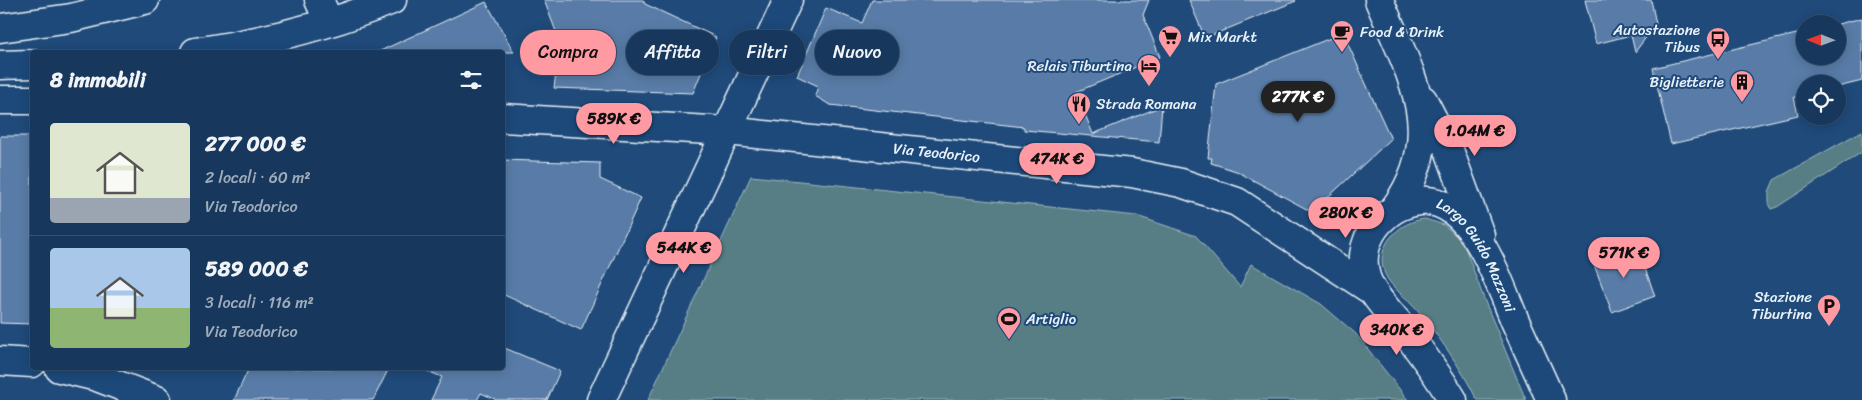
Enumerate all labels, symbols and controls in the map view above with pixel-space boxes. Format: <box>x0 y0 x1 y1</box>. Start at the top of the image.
north arrow <box>1796 15 1846 65</box>
map controls <box>1796 15 1846 125</box>
place label: Autostazione Tibus <box>1612 17 1700 60</box>
cafe icon: Food & Drink <box>1329 19 1355 53</box>
place label: Food & Drink <box>1360 19 1445 45</box>
supermarket icon: Mix Markt <box>1157 24 1183 58</box>
place label: Mix Markt <box>1188 24 1257 50</box>
bus stop icon: Autostazione Tibus <box>1705 26 1731 60</box>
chip: Compra <box>520 30 616 75</box>
chip: Affitta <box>626 30 719 75</box>
chip: Filtri <box>729 30 805 75</box>
chip: Nuovo <box>815 30 899 75</box>
place label: Relais Tiburtina <box>1027 53 1132 79</box>
hotel icon: Relais Tiburtina <box>1136 53 1162 87</box>
text: 8 immobili <box>50 61 146 99</box>
icon: filters <box>457 66 485 94</box>
place label: Biglietterie <box>1650 69 1724 95</box>
building icon: Biglietterie <box>1729 69 1755 103</box>
button: locate <box>1796 75 1846 125</box>
pin: 277K € <box>1257 80 1339 123</box>
text: 277K € <box>1272 82 1324 111</box>
restaurant icon: Strada Romana <box>1066 91 1092 125</box>
place label: Strada Romana <box>1096 91 1197 117</box>
pin: 589K € <box>573 102 655 145</box>
text: 589K € <box>587 104 641 133</box>
pin: 1.04M € <box>1429 114 1521 157</box>
text: 1.04M € <box>1445 116 1505 145</box>
text: 277 000 € <box>205 125 306 163</box>
street label: Via Teodorico <box>892 135 981 170</box>
pin: 474K € <box>1016 142 1098 185</box>
icon: home <box>90 143 150 203</box>
text: 474K € <box>1030 144 1084 173</box>
text: 2 locali · 60 m² <box>205 163 311 192</box>
street label: Largo Guido Mazzoni <box>1433 191 1523 317</box>
text: Via Teodorico <box>205 192 298 221</box>
pin: 280K € <box>1305 196 1387 239</box>
text: 280K € <box>1319 198 1373 227</box>
pin: 544K € <box>643 232 725 274</box>
text: 544K € <box>657 233 711 262</box>
pin: 571K € <box>1583 236 1665 279</box>
text: 571K € <box>1599 238 1649 267</box>
text: 589 000 € <box>205 250 308 288</box>
icon: home <box>90 268 150 328</box>
place label: Stazione Tiburtina <box>1751 284 1812 327</box>
text: 3 locali · 116 m² <box>205 288 314 317</box>
parking icon: Stazione Tiburtina <box>1816 293 1842 327</box>
sports icon: Artiglio <box>996 306 1022 340</box>
place label: Artiglio <box>1025 306 1077 332</box>
pin: 340K € <box>1356 314 1438 356</box>
text: 340K € <box>1370 315 1424 344</box>
text: Via Teodorico <box>205 317 298 346</box>

